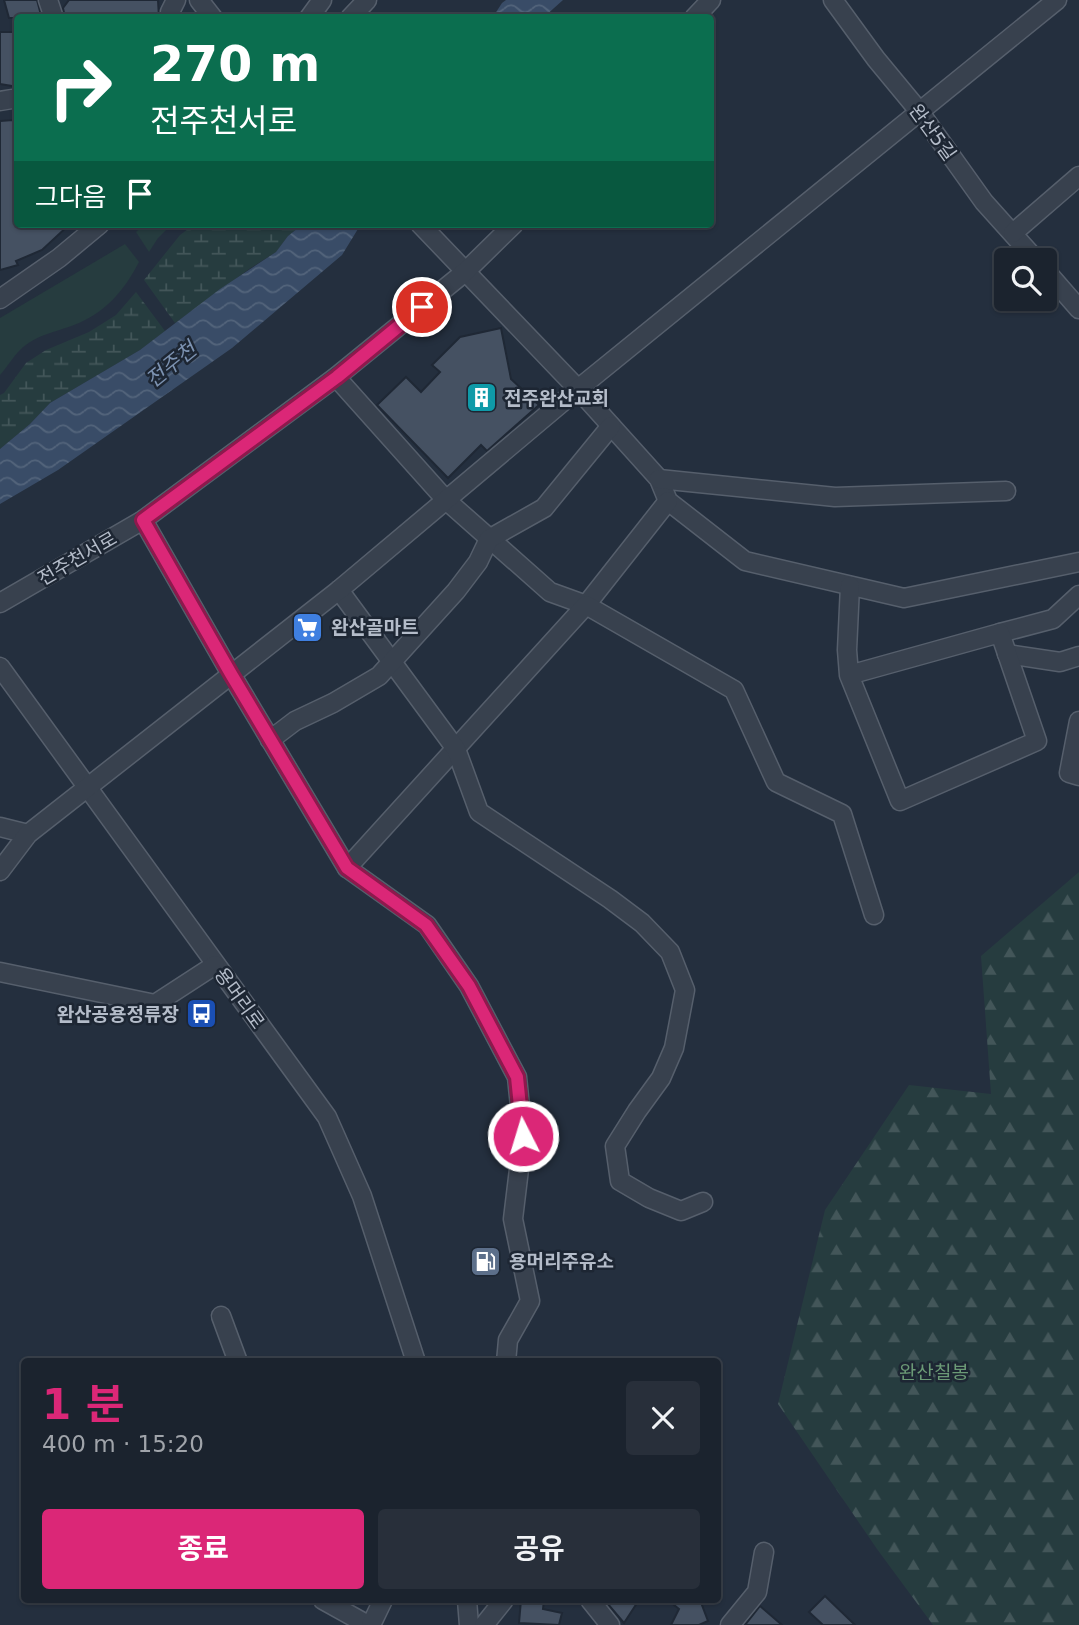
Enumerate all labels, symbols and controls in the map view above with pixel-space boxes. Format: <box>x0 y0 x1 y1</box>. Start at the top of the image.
text: 270 m <box>150 36 320 93</box>
icon: right <box>35 42 126 133</box>
street label: 완산5길 <box>905 99 961 165</box>
text: 전주천서로 <box>150 102 297 140</box>
icon: arrive <box>121 175 159 213</box>
text: 그다음 <box>35 182 107 212</box>
map controls <box>994 248 1057 311</box>
button: search <box>994 248 1057 311</box>
pin <box>392 277 452 337</box>
icon: arrive <box>403 288 441 326</box>
water label: 전주천 <box>141 336 203 393</box>
building icon: 전주완산교회 <box>464 381 498 415</box>
place label: 전주완산교회 <box>504 387 609 409</box>
street label: 전주천서로 <box>34 527 120 589</box>
supermarket icon: 완산골마트 <box>291 610 325 644</box>
place label: 완산골마트 <box>331 616 418 638</box>
street label: 용머리로 <box>211 963 269 1033</box>
bus stop icon: 완산공용정류장 <box>185 997 219 1031</box>
place label: 완산공용정류장 <box>57 1003 179 1025</box>
position arrow <box>486 1099 560 1173</box>
fuel station icon: 용머리주유소 <box>469 1244 503 1278</box>
place label: 용머리주유소 <box>509 1250 614 1272</box>
park label: 완산칠봉 <box>899 1361 969 1383</box>
text: 1 분 <box>42 1380 125 1429</box>
button: close <box>626 1381 700 1455</box>
text: 400 m · 15:20 <box>42 1431 204 1457</box>
button: 종료 <box>42 1509 364 1589</box>
button: 공유 <box>378 1509 700 1589</box>

